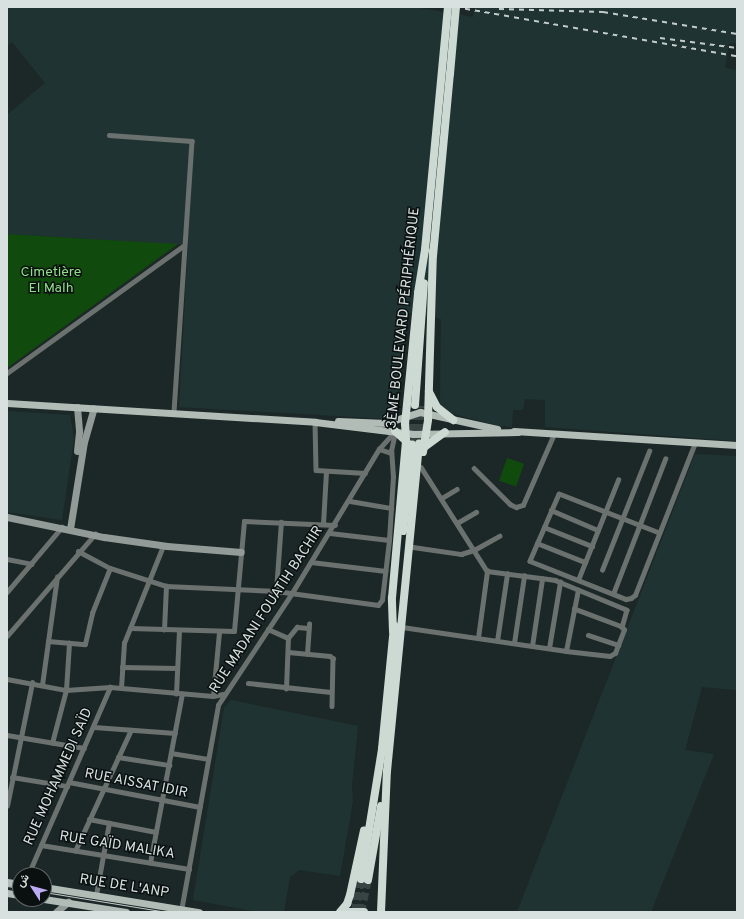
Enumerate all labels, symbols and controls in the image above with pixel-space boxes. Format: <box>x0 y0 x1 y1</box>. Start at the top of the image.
street label: 3ÈME BOULEVARD PÉRIPHÉRIQUE <box>384 206 424 430</box>
park label: Cimetière El Malh <box>21 265 81 298</box>
street label: RUE MADANI FOUATIH BACHIR <box>207 523 327 697</box>
street label: RUE MOHAMMEDI SAÏD <box>21 706 97 848</box>
street label: RUE AISSAT IDIR <box>82 766 190 802</box>
street label: RUE GAÏD MALIKA <box>58 829 176 863</box>
north arrow <box>12 867 52 907</box>
text: ش <box>14 871 33 890</box>
street label: RUE DE L'ANP <box>78 872 170 902</box>

